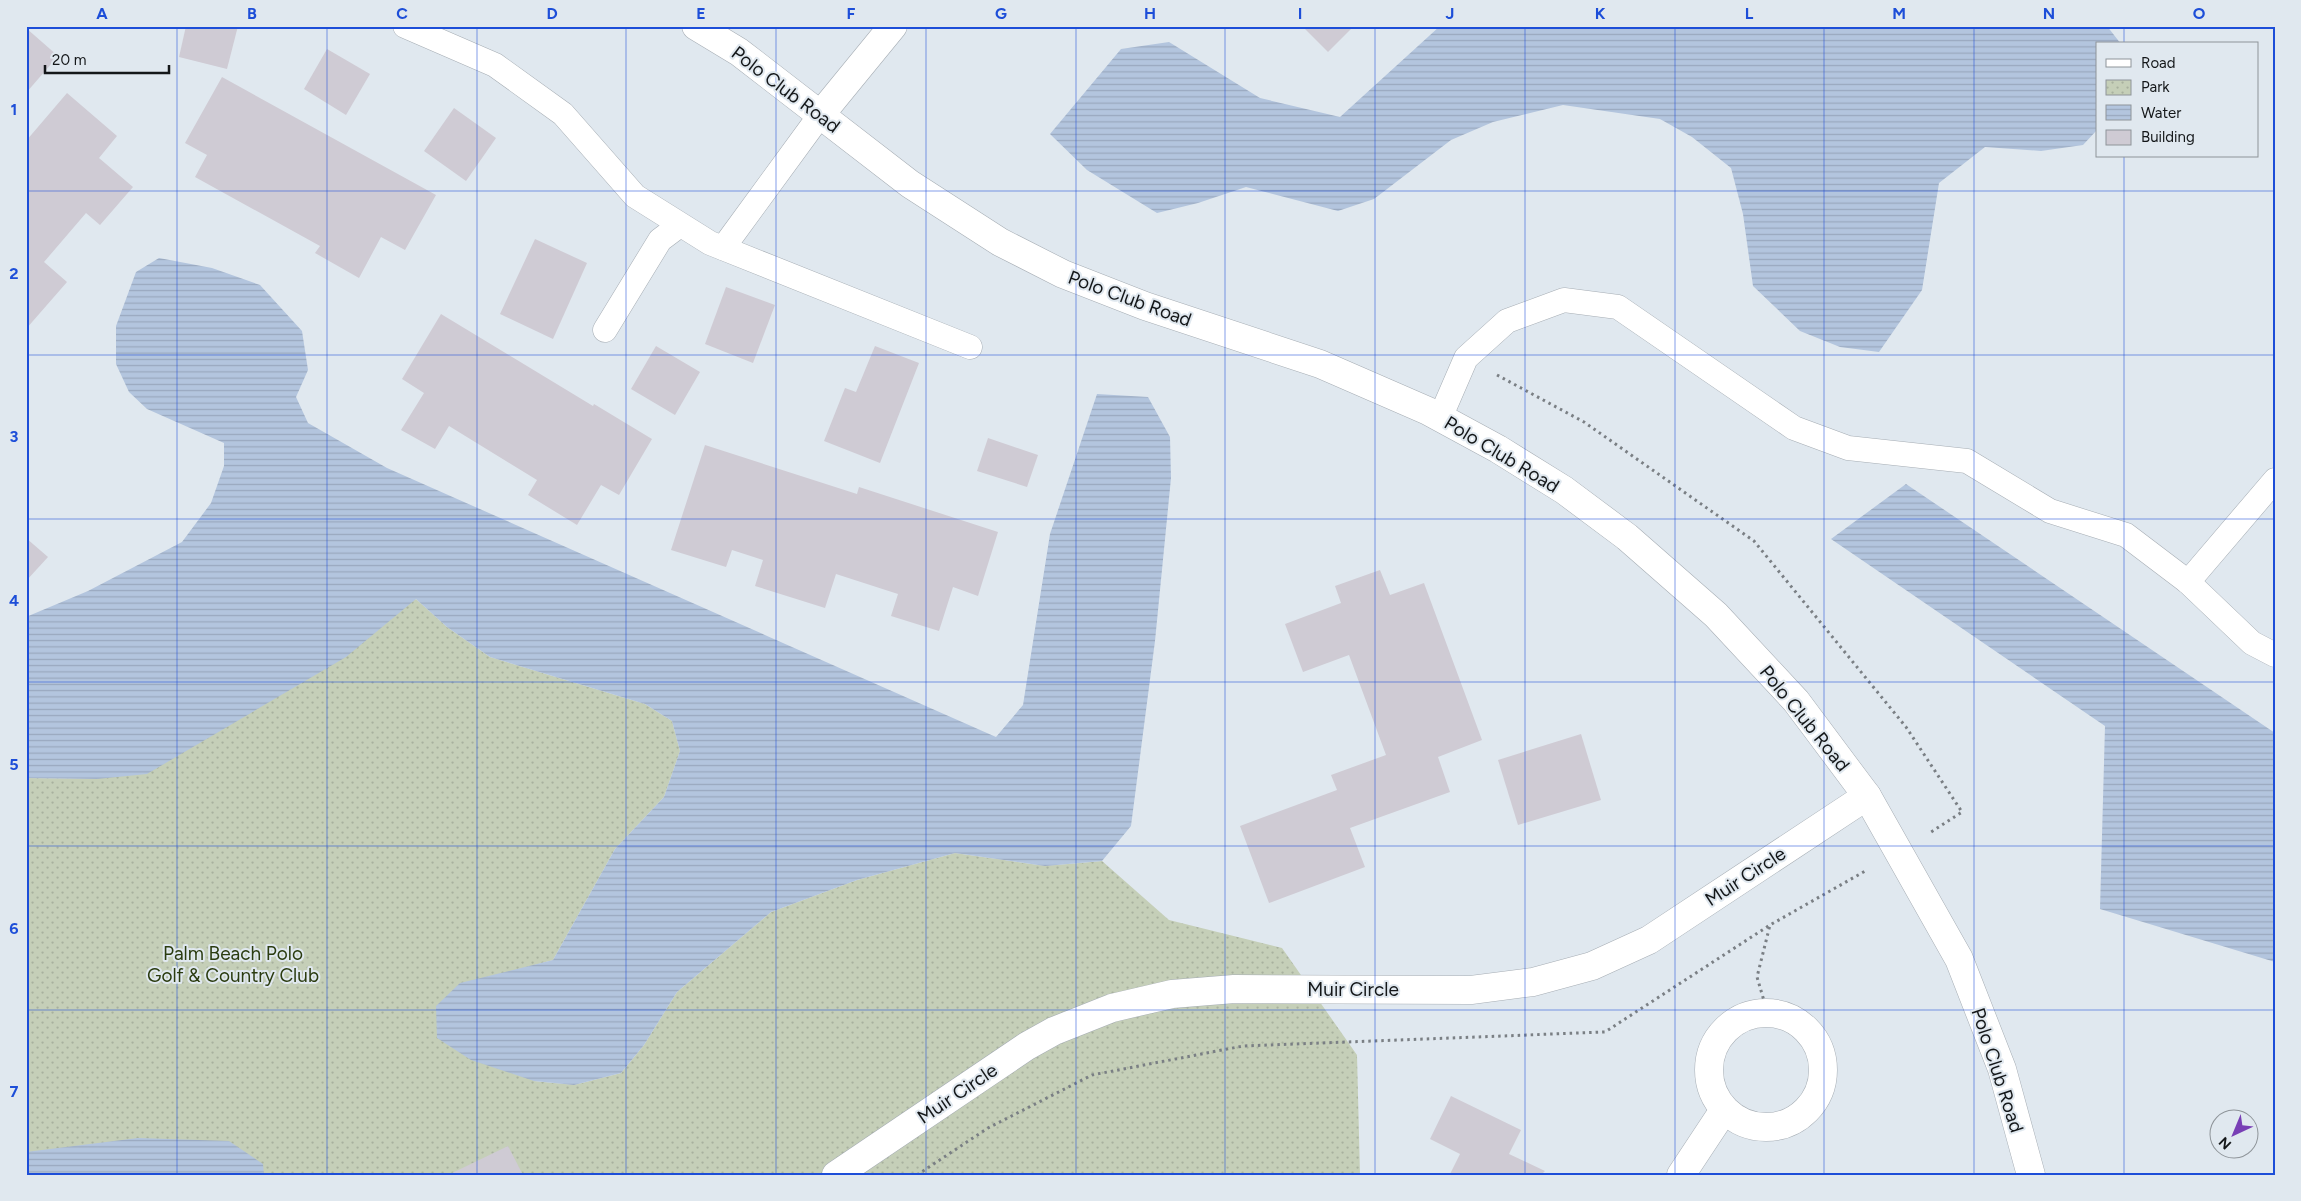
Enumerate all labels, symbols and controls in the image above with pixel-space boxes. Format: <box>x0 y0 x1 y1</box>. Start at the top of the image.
text: A <box>96 4 108 23</box>
text: B <box>247 4 257 23</box>
text: C <box>396 4 408 23</box>
text: D <box>546 4 558 23</box>
text: E <box>696 4 706 23</box>
text: F <box>847 4 856 23</box>
text: G <box>995 4 1007 23</box>
text: H <box>1144 4 1156 23</box>
text: I <box>1298 4 1302 23</box>
text: J <box>1446 4 1454 23</box>
text: K <box>1595 4 1606 23</box>
text: L <box>1745 4 1754 23</box>
text: M <box>1892 4 1906 23</box>
text: N <box>2043 4 2055 23</box>
text: O <box>2193 4 2206 23</box>
street label: Polo Club Road <box>727 41 844 138</box>
scale bar <box>45 42 169 74</box>
legend <box>2096 42 2258 158</box>
text: 20 m <box>52 51 86 69</box>
text: Road <box>2141 54 2176 72</box>
text: Park <box>2141 78 2170 96</box>
text: 1 <box>11 100 17 119</box>
text: Water <box>2141 104 2181 122</box>
text: Building <box>2141 128 2195 146</box>
text: 2 <box>9 264 19 283</box>
street label: Polo Club Road <box>1065 265 1195 331</box>
street label: Polo Club Road <box>1440 411 1563 498</box>
text: 3 <box>10 427 19 446</box>
text: 4 <box>9 591 19 610</box>
street label: Polo Club Road <box>1755 661 1854 776</box>
text: 5 <box>9 755 19 774</box>
street label: Muir Circle <box>1701 842 1790 911</box>
text: 6 <box>9 919 19 938</box>
park label: Palm Beach Polo Golf & Country Club <box>147 942 319 987</box>
street label: Muir Circle <box>1307 978 1399 1001</box>
street label: Polo Club Road <box>1967 1005 2029 1135</box>
street label: Muir Circle <box>913 1058 1002 1129</box>
text: 7 <box>10 1082 19 1101</box>
north arrow <box>2208 1108 2258 1158</box>
text: N <box>2216 1133 2235 1153</box>

